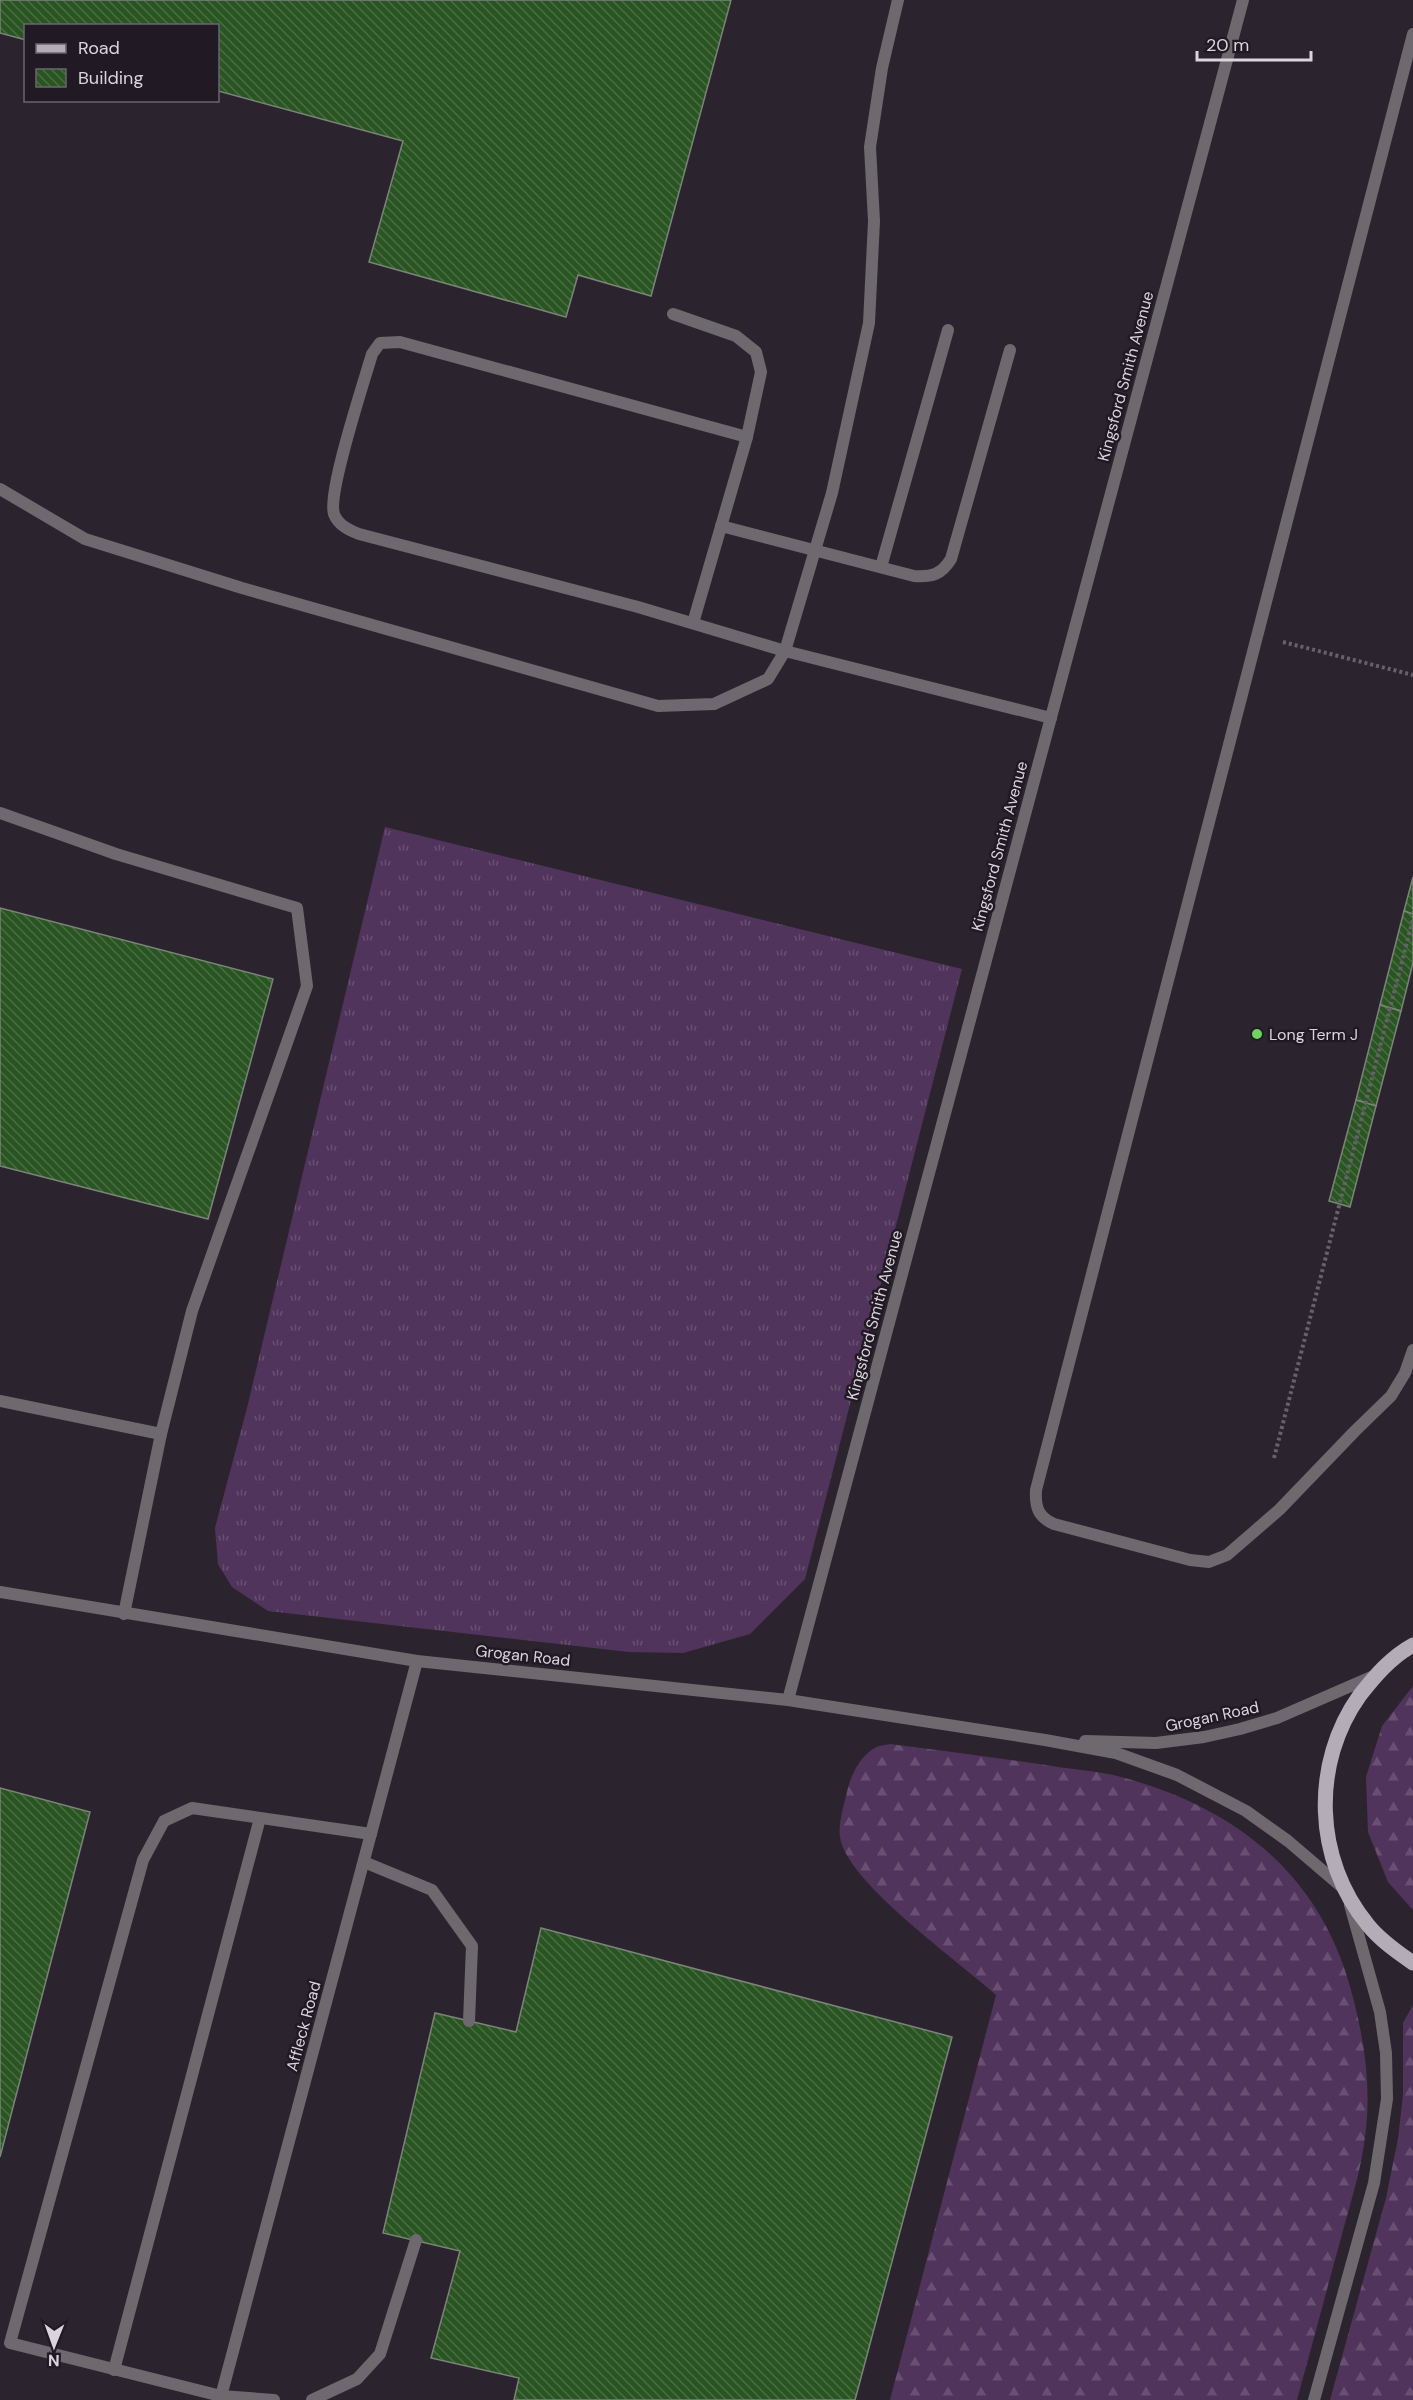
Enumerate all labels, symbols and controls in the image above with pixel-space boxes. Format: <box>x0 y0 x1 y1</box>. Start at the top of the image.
legend <box>24 24 219 102</box>
scale bar <box>1197 24 1311 62</box>
text: 20 m <box>1206 33 1249 57</box>
text: Road <box>78 36 120 60</box>
text: Building <box>78 66 143 90</box>
street label: Kingsford Smith Avenue <box>1093 289 1158 464</box>
street label: Kingsford Smith Avenue <box>967 759 1032 934</box>
place label: Long Term J <box>1269 1024 1358 1045</box>
marker: Long Term J <box>1250 1027 1264 1041</box>
street label: Kingsford Smith Avenue <box>842 1228 907 1403</box>
street label: Grogan Road <box>475 1640 571 1671</box>
street label: Grogan Road <box>1163 1696 1261 1737</box>
street label: Affleck Road <box>281 1979 326 2074</box>
north arrow <box>24 2316 84 2376</box>
text: N <box>48 2350 60 2371</box>

